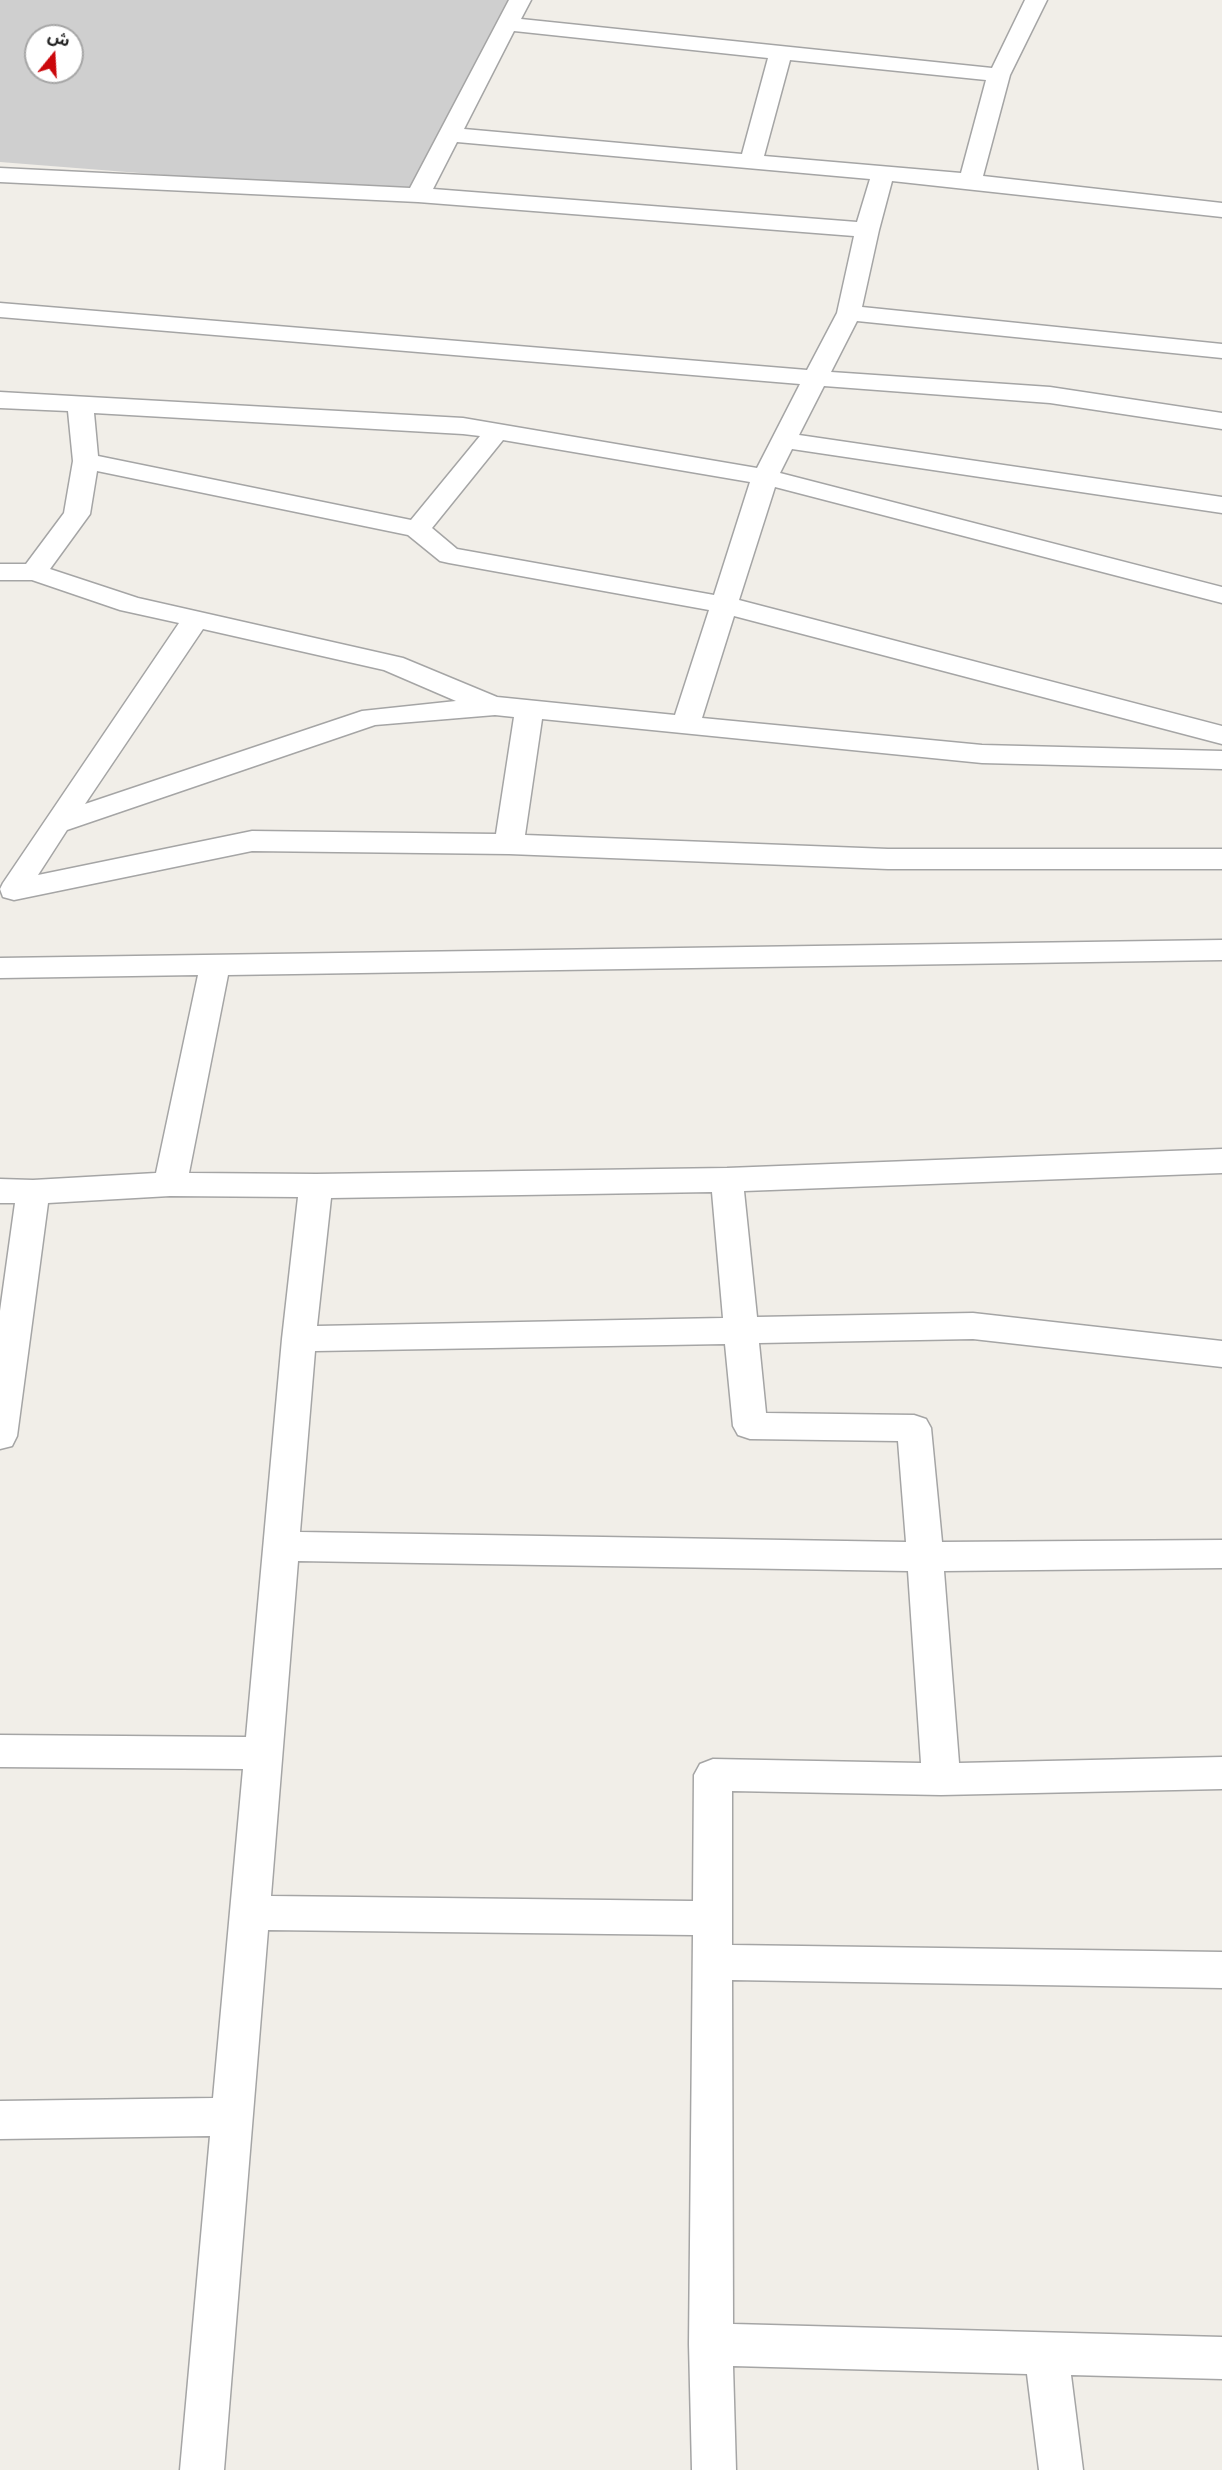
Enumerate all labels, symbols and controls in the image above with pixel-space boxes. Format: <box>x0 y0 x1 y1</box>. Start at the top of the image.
north arrow <box>24 24 84 84</box>
text: ش <box>45 26 72 52</box>

